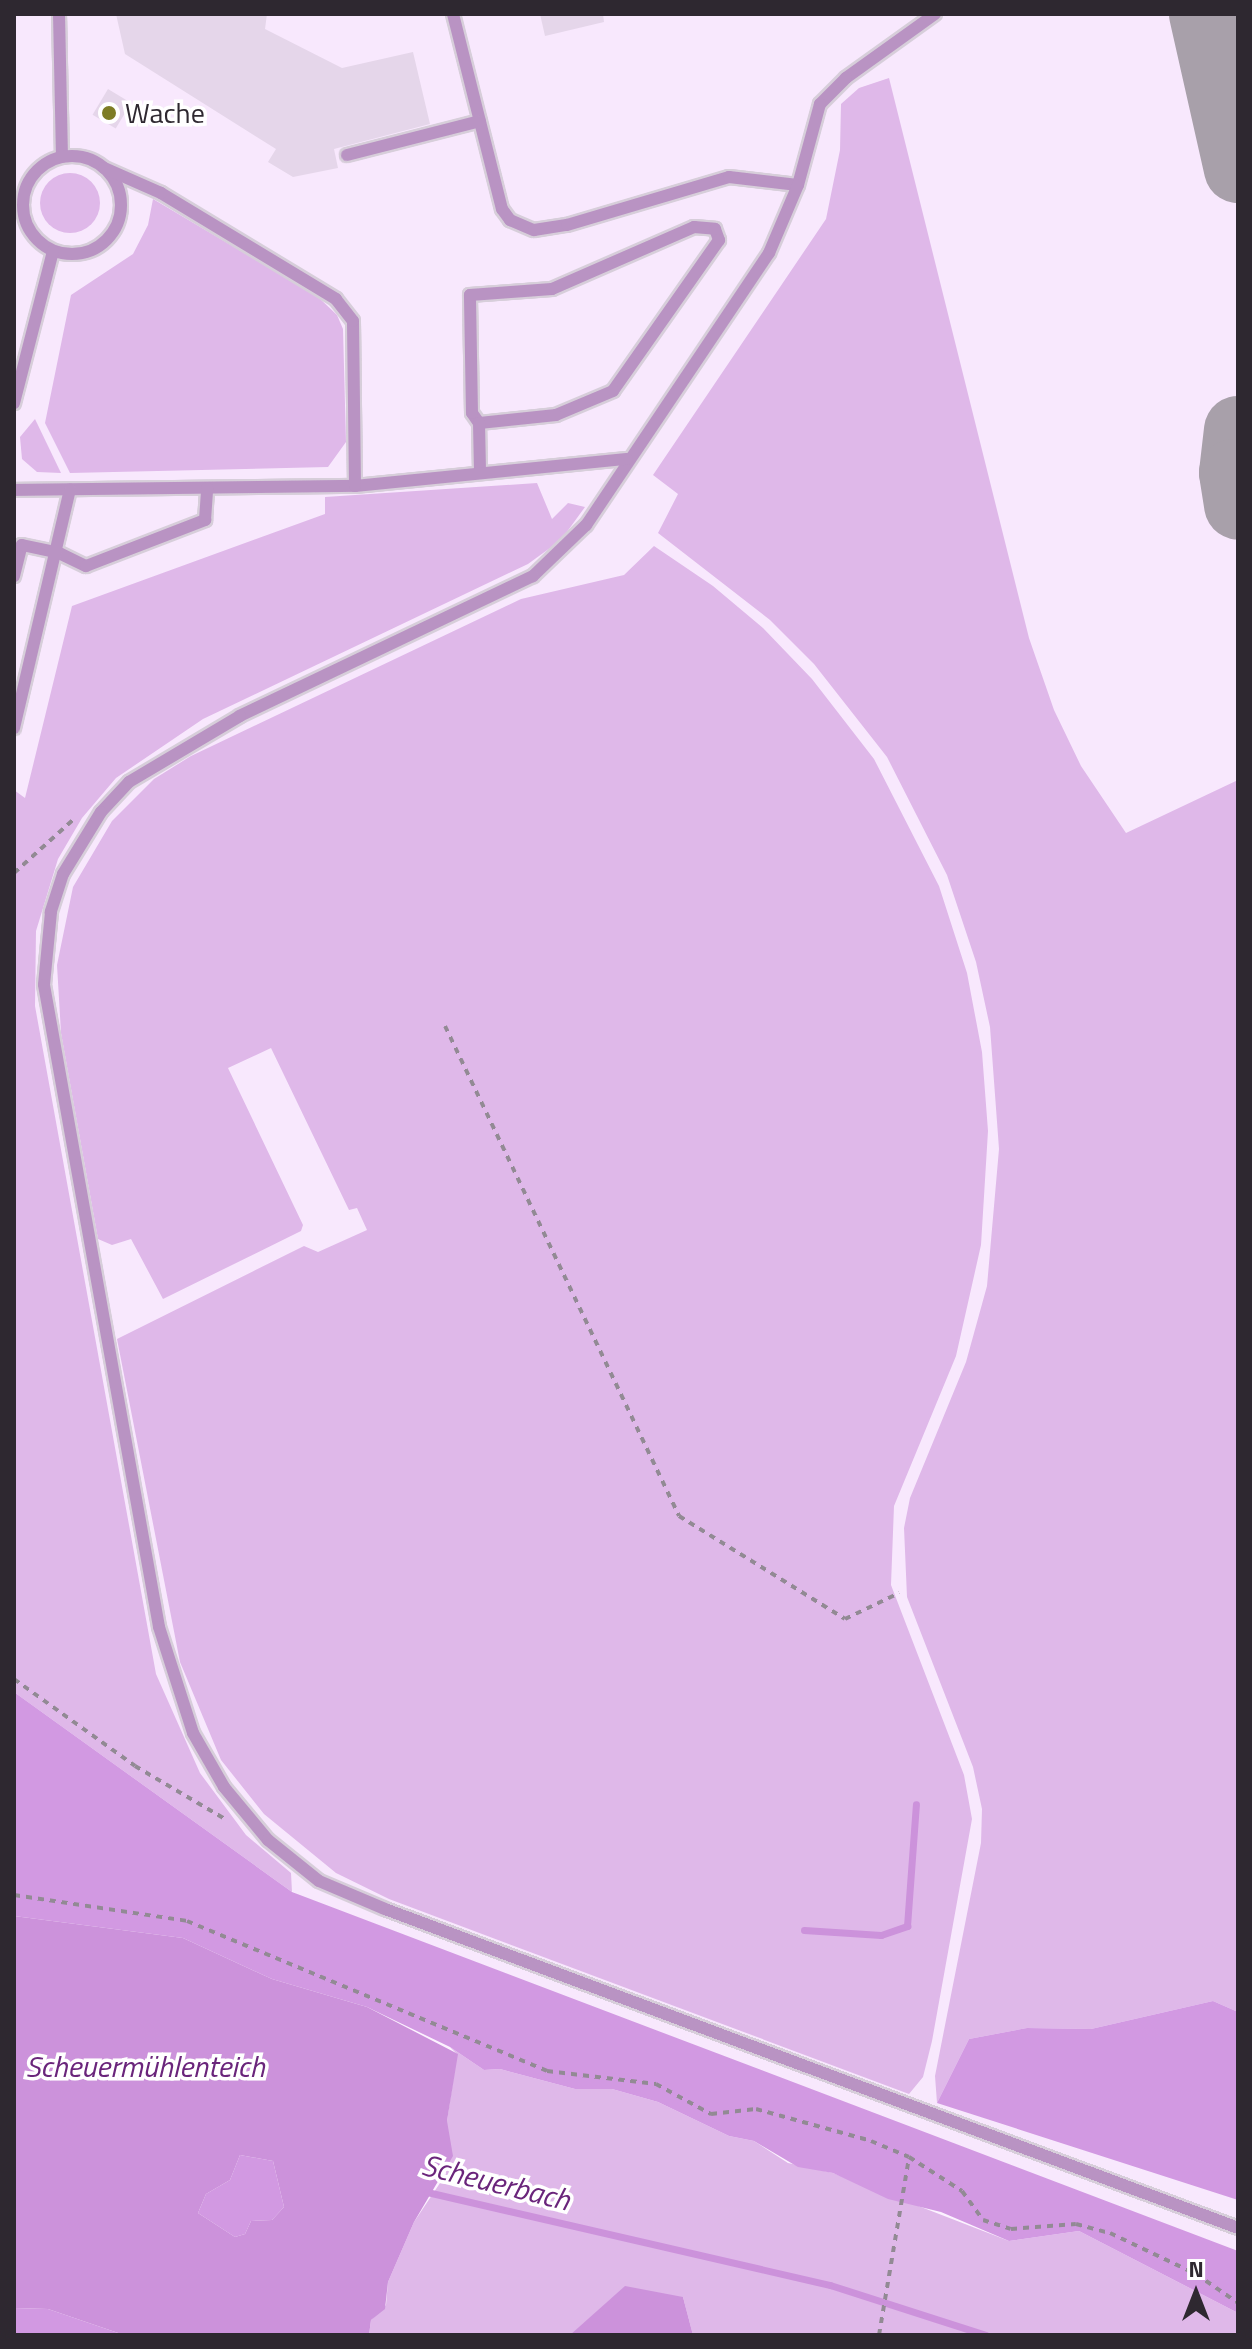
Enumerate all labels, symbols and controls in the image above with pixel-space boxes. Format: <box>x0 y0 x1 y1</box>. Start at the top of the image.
place label: Wache <box>125 96 205 130</box>
marker: Wache <box>100 104 118 122</box>
water label: Scheuermühlenteich <box>25 2048 265 2084</box>
water label: Scheuerbach <box>418 2146 574 2218</box>
text: N <box>1188 2252 1204 2286</box>
north arrow <box>1156 2253 1236 2333</box>

